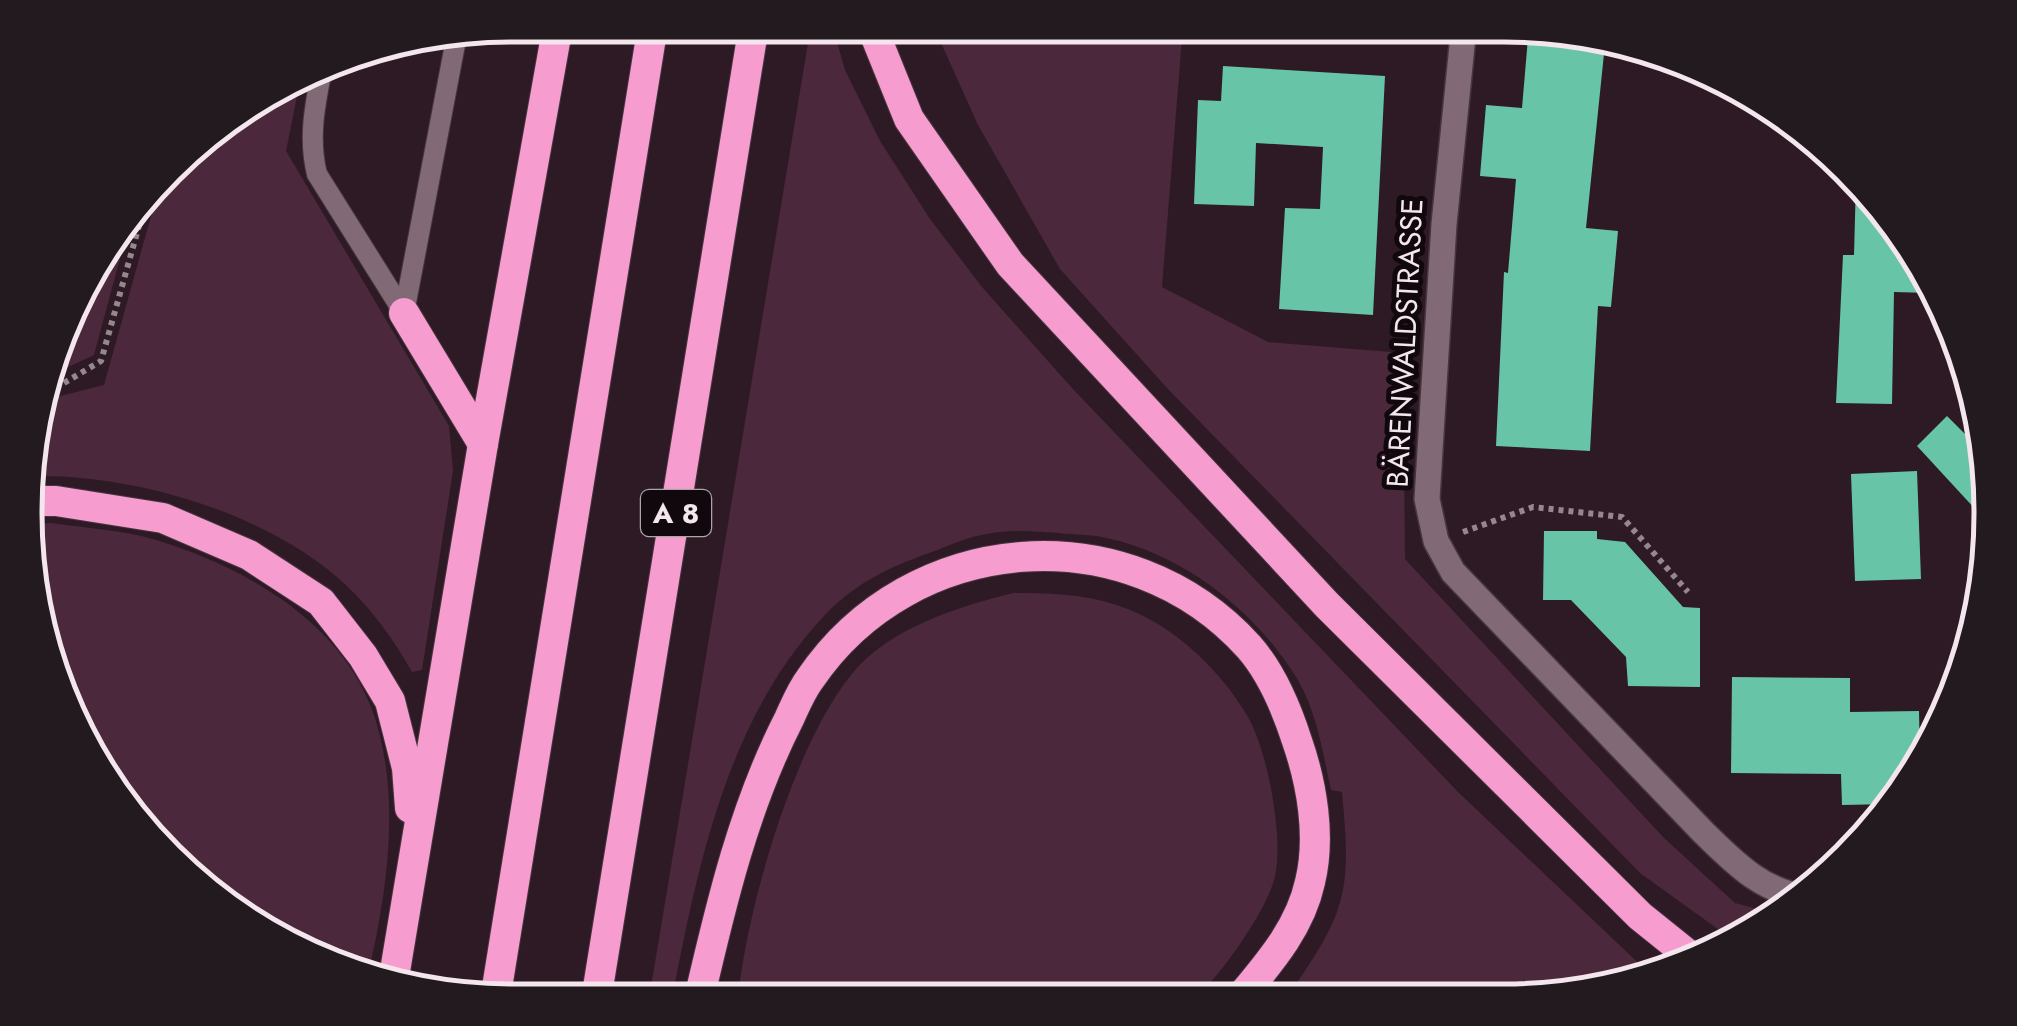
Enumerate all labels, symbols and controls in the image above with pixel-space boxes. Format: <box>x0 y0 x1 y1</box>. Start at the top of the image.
street label: BÄRENWALDSTRASSE <box>1375 197 1434 489</box>
road number: A 8 <box>641 490 711 536</box>

